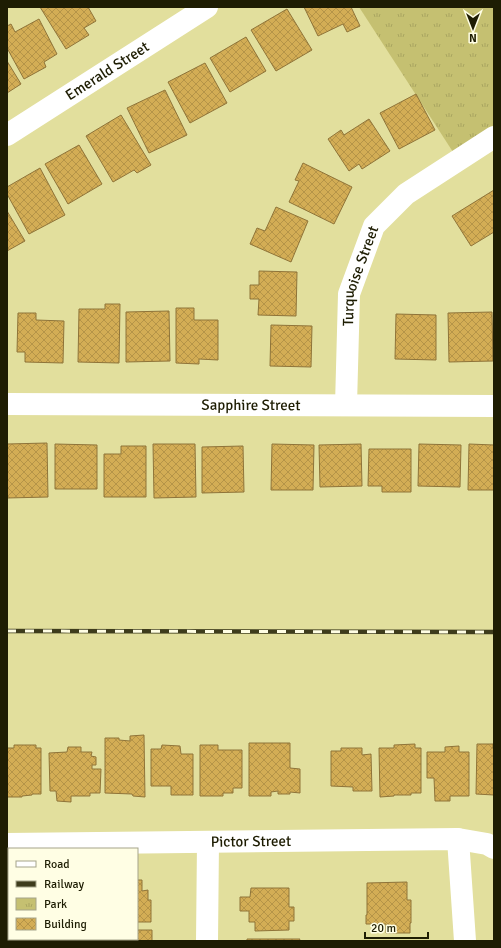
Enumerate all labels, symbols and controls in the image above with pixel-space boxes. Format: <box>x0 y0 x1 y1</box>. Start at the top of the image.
north arrow <box>453 8 493 48</box>
text: N <box>469 31 477 44</box>
street label: Emerald Street <box>62 37 152 104</box>
street label: Turquoise Street <box>339 223 382 326</box>
street label: Sapphire Street <box>201 396 301 414</box>
street label: Pictor Street <box>211 832 291 851</box>
legend <box>8 848 138 940</box>
text: Road <box>44 857 70 872</box>
text: Railway <box>44 877 84 892</box>
text: Park <box>44 897 67 912</box>
scale bar <box>365 914 428 940</box>
text: Building <box>44 917 87 932</box>
text: 20 m <box>371 921 396 936</box>

